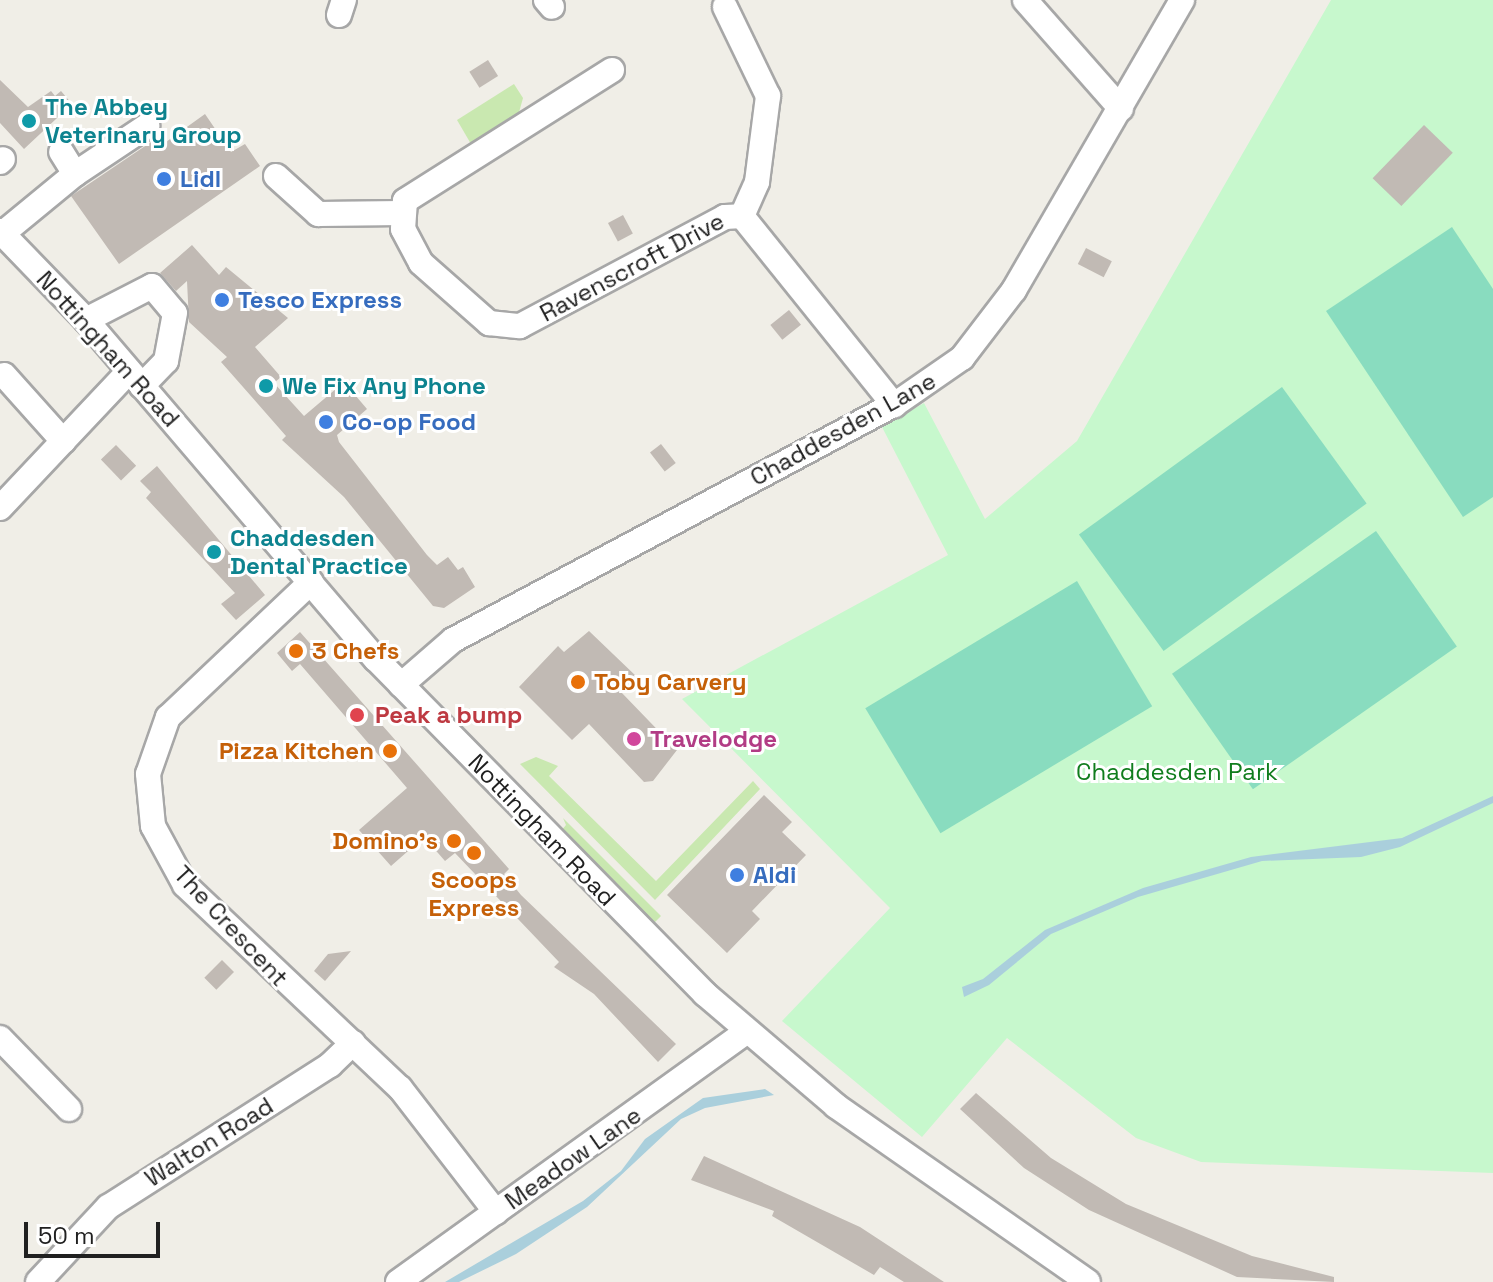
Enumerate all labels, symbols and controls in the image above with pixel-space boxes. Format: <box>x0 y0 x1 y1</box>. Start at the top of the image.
place label: The Abbey Veterinary Group <box>45 93 242 149</box>
marker: The Abbey Veterinary Group <box>20 112 38 130</box>
place label: Lidl <box>180 165 221 193</box>
marker: Lidl <box>155 170 173 188</box>
street label: Ravenscroft Drive <box>535 206 729 328</box>
street label: Nottingham Road <box>30 265 186 433</box>
place label: Tesco Express <box>238 286 402 314</box>
marker: Tesco Express <box>213 291 231 309</box>
street label: Chaddesden Lane <box>745 366 941 492</box>
place label: We Fix Any Phone <box>282 372 486 400</box>
marker: We Fix Any Phone <box>257 377 275 395</box>
place label: Co-op Food <box>342 408 476 436</box>
marker: Co-op Food <box>317 413 335 431</box>
place label: Chaddesden Dental Practice <box>230 524 408 580</box>
marker: Chaddesden Dental Practice <box>205 543 223 561</box>
place label: 3 Chefs <box>312 637 399 665</box>
marker: 3 Chefs <box>287 642 305 660</box>
place label: Toby Carvery <box>594 668 747 696</box>
marker: Toby Carvery <box>569 673 587 691</box>
place label: Peak a bump <box>375 701 522 729</box>
marker: Peak a bump <box>346 704 368 726</box>
place label: Travelodge <box>650 725 777 753</box>
marker: Travelodge <box>625 730 643 748</box>
place label: Pizza Kitchen <box>219 737 374 765</box>
marker: Pizza Kitchen <box>381 742 399 760</box>
street label: Nottingham Road <box>462 748 622 912</box>
park label: Chaddesden Park <box>1076 758 1278 786</box>
place label: Domino's <box>332 827 438 855</box>
marker: Domino's <box>445 832 463 850</box>
marker: Scoops Express <box>465 844 483 862</box>
street label: The Crescent <box>168 860 294 992</box>
place label: Aldi <box>753 861 796 889</box>
place label: Scoops Express <box>429 866 519 922</box>
marker: Aldi <box>728 866 746 884</box>
street label: Walton Road <box>140 1091 278 1193</box>
street label: Meadow Lane <box>499 1100 647 1216</box>
scale bar <box>28 1206 164 1256</box>
text: 50 m <box>38 1220 95 1251</box>

